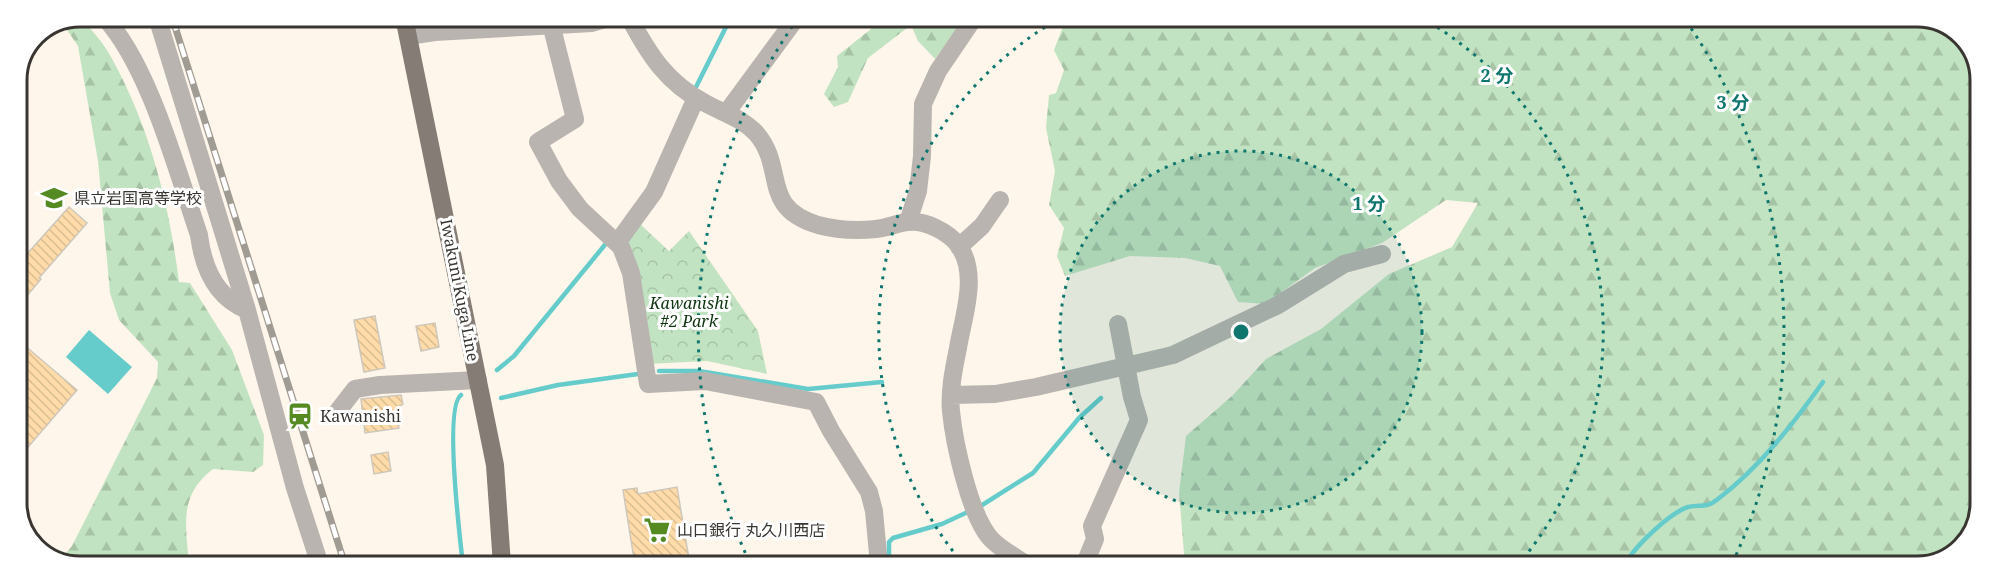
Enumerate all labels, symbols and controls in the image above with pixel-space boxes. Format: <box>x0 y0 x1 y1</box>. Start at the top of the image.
text: 2 分 <box>1481 63 1513 87</box>
text: 3 分 <box>1717 90 1749 114</box>
school or university icon: 県立岩国高等学校 <box>39 183 69 213</box>
place label: 県立岩国高等学校 <box>74 187 202 209</box>
text: 1 分 <box>1353 191 1385 215</box>
street label: Iwakuni Kuga Line <box>435 217 485 363</box>
park label: Kawanishi #2 Park <box>648 292 729 332</box>
centre of rings <box>1231 322 1251 342</box>
station icon: Kawanishi <box>285 401 315 431</box>
place label: Kawanishi <box>320 405 401 427</box>
supermarket icon: 山口銀行 丸久川西店 <box>642 515 672 545</box>
place label: 山口銀行 丸久川西店 <box>677 519 825 541</box>

